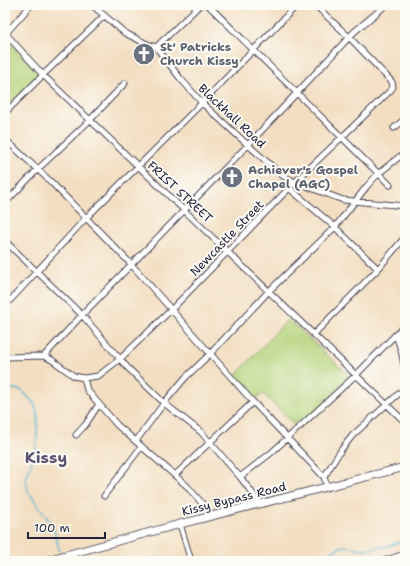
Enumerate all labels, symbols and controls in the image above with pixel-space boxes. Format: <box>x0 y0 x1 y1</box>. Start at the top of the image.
place label: St' Patricks Church Kissy <box>160 39 239 69</box>
church icon: St' Patricks Church Kissy <box>131 41 157 67</box>
street label: Blackhall Road <box>195 80 270 152</box>
street label: FRIST STREET <box>144 158 216 227</box>
place label: Achiever's Gospel Chapel (AGC) <box>248 162 358 192</box>
church icon: Achiever's Gospel Chapel (AGC) <box>219 164 245 190</box>
street label: Newcastle Street <box>187 197 267 279</box>
district label: Kissy <box>25 447 67 468</box>
street label: Kissy Bypass Road <box>180 478 288 520</box>
scale bar <box>28 514 105 540</box>
text: 100 m <box>34 520 70 536</box>

